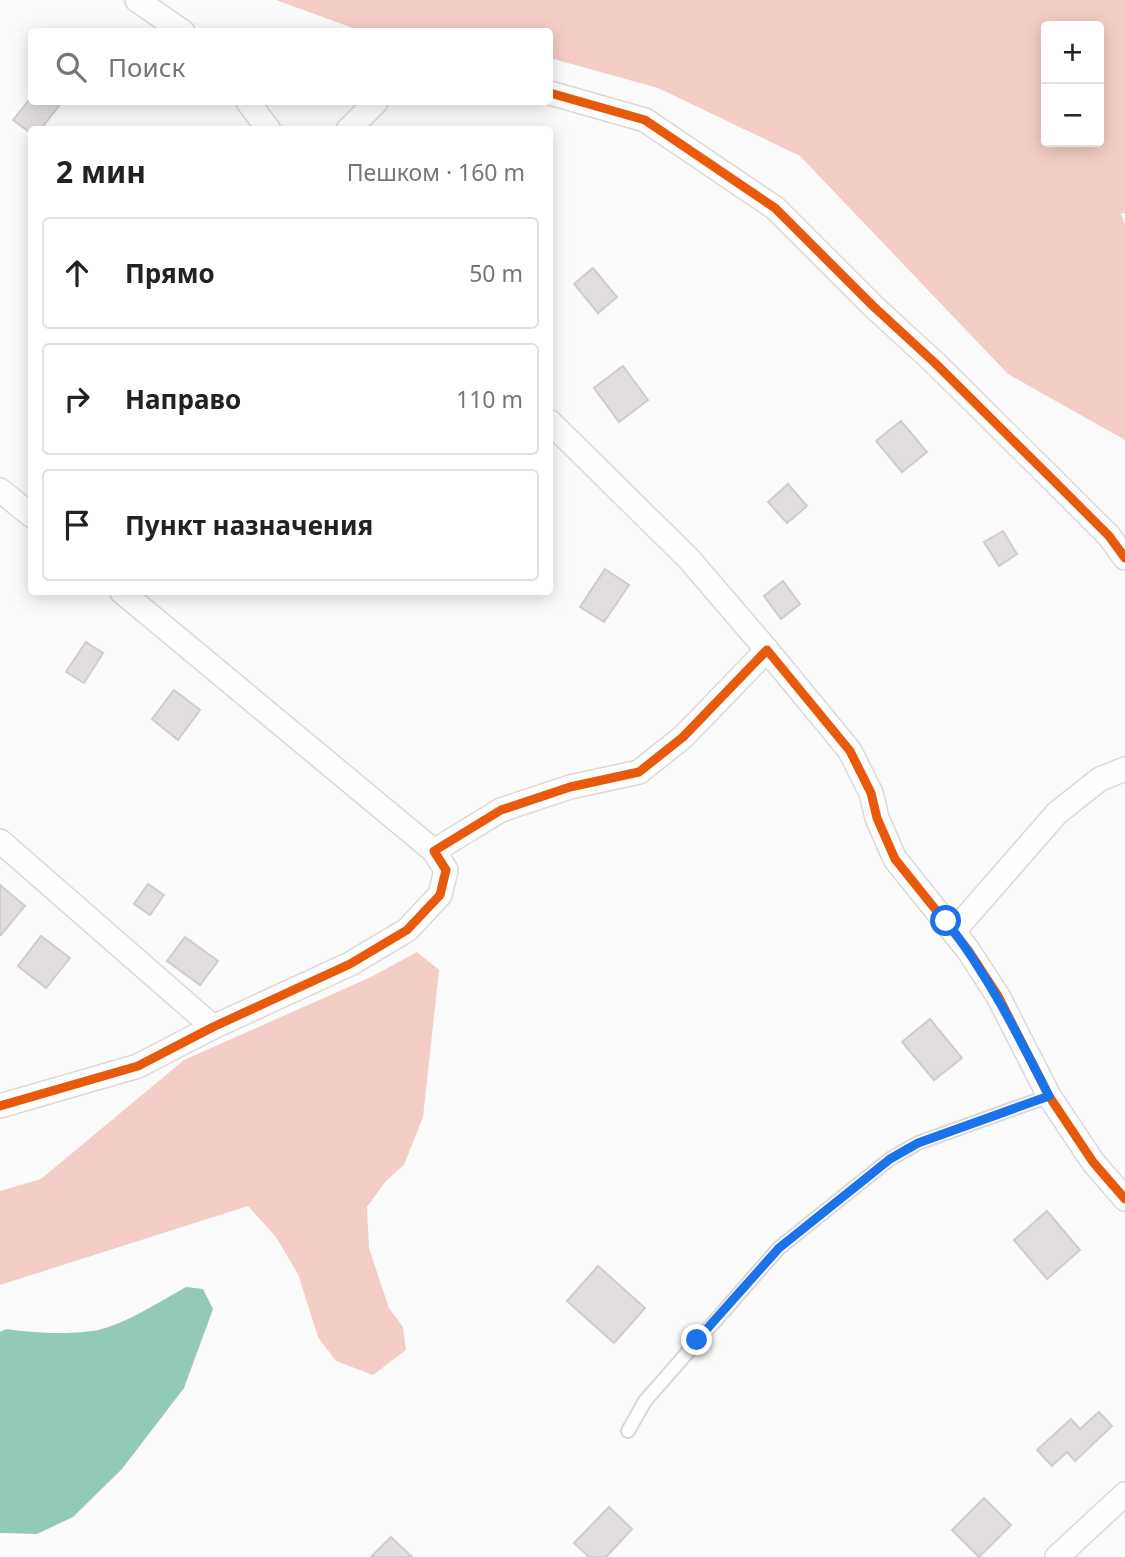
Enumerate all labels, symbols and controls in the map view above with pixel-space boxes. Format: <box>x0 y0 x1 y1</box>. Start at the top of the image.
map controls <box>1041 21 1104 147</box>
button: + <box>1041 21 1104 84</box>
search box <box>28 28 553 105</box>
icon: search <box>52 48 90 86</box>
text: Поиск <box>108 49 185 85</box>
button: − <box>1041 84 1104 147</box>
text: 2 мин <box>56 151 146 192</box>
text: Пешком · 160 m <box>347 156 525 188</box>
icon: ahead <box>58 254 96 292</box>
text: Прямо <box>125 255 215 291</box>
text: 50 m <box>469 257 523 289</box>
icon: right <box>58 380 96 418</box>
text: Направо <box>125 381 241 417</box>
text: 110 m <box>456 383 523 415</box>
icon: arrive <box>58 506 96 544</box>
text: Пункт назначения <box>125 507 373 543</box>
route start <box>930 905 961 936</box>
route end <box>681 1324 712 1355</box>

